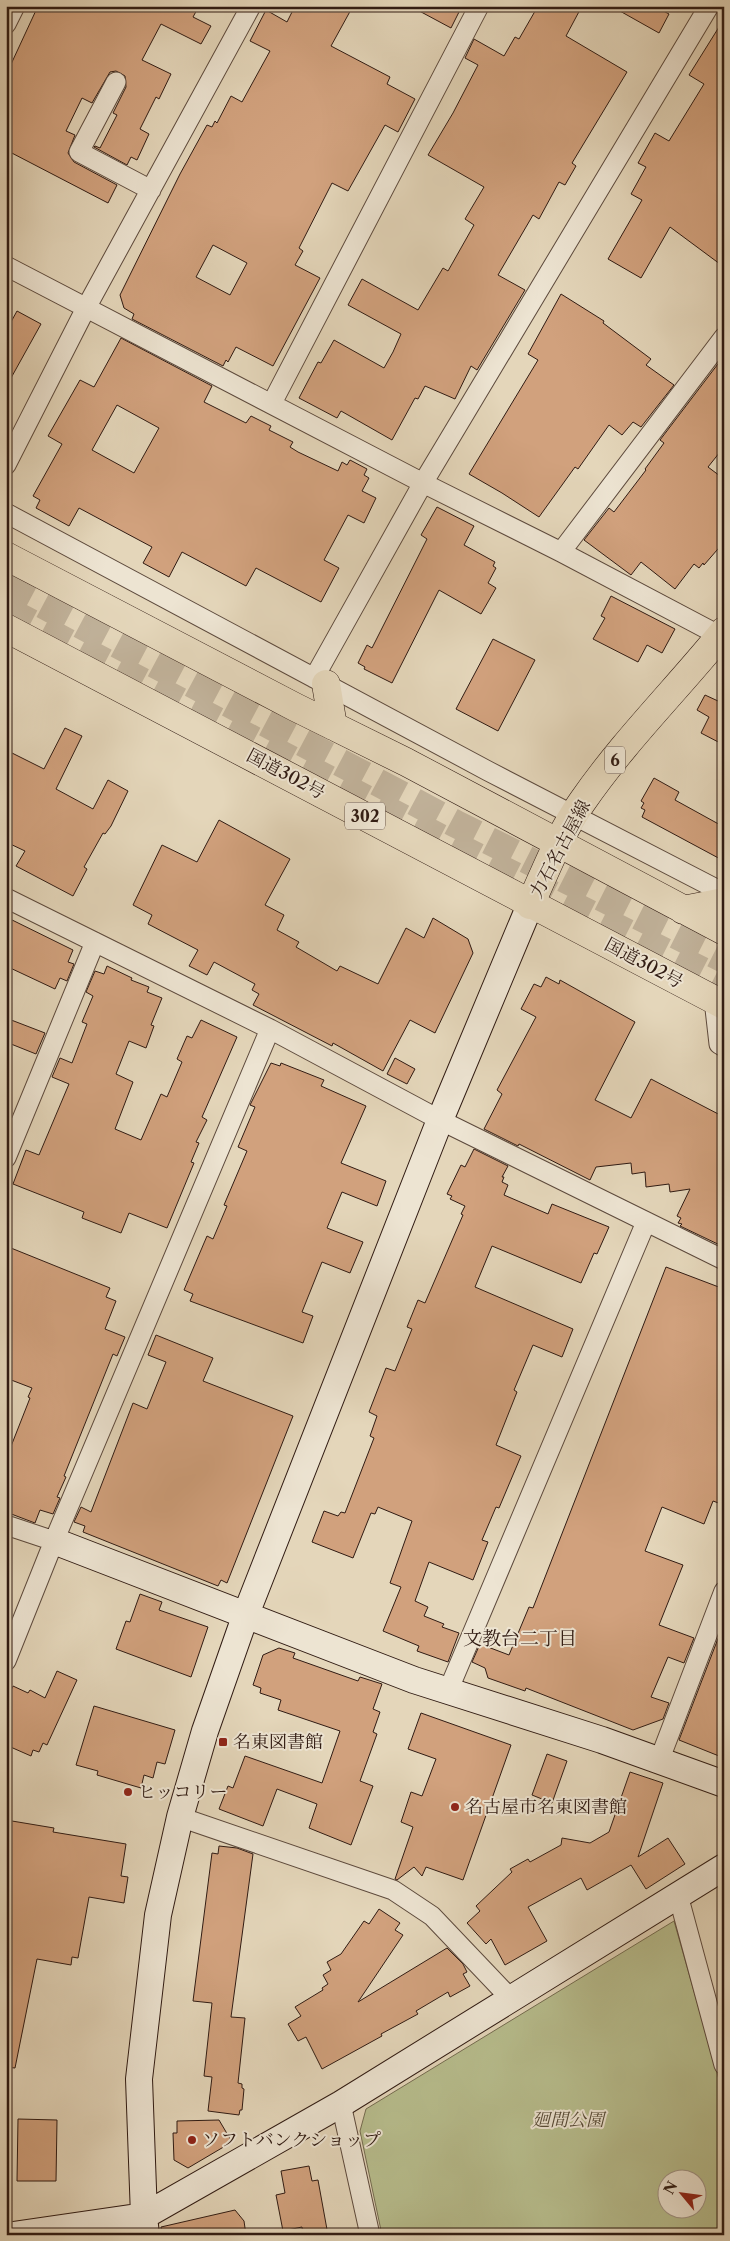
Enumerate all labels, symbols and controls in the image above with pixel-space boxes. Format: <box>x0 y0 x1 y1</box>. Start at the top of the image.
street label: 国道302号 <box>243 744 329 804</box>
road number: 6 <box>605 746 625 774</box>
street label: 力石名古屋線 <box>525 796 595 902</box>
road number: 302 <box>345 802 385 829</box>
street label: 国道302号 <box>601 933 687 993</box>
district label: 文教台二丁目 <box>463 1627 577 1650</box>
place label: 名東図書館 <box>233 1731 323 1753</box>
marker: 名東図書館 <box>217 1736 229 1748</box>
place label: ヒッコリー <box>138 1781 227 1803</box>
marker: ヒッコリー <box>122 1786 134 1798</box>
place label: 名古屋市名東図書館 <box>465 1796 627 1818</box>
marker: 名古屋市名東図書館 <box>449 1801 461 1813</box>
park label: 廻間公園 <box>532 2109 607 2131</box>
place label: ソフトバンクショップ <box>202 2129 381 2151</box>
marker: ソフトバンクショップ <box>186 2134 198 2146</box>
north arrow <box>658 2168 708 2218</box>
text: N <box>660 2178 681 2197</box>

